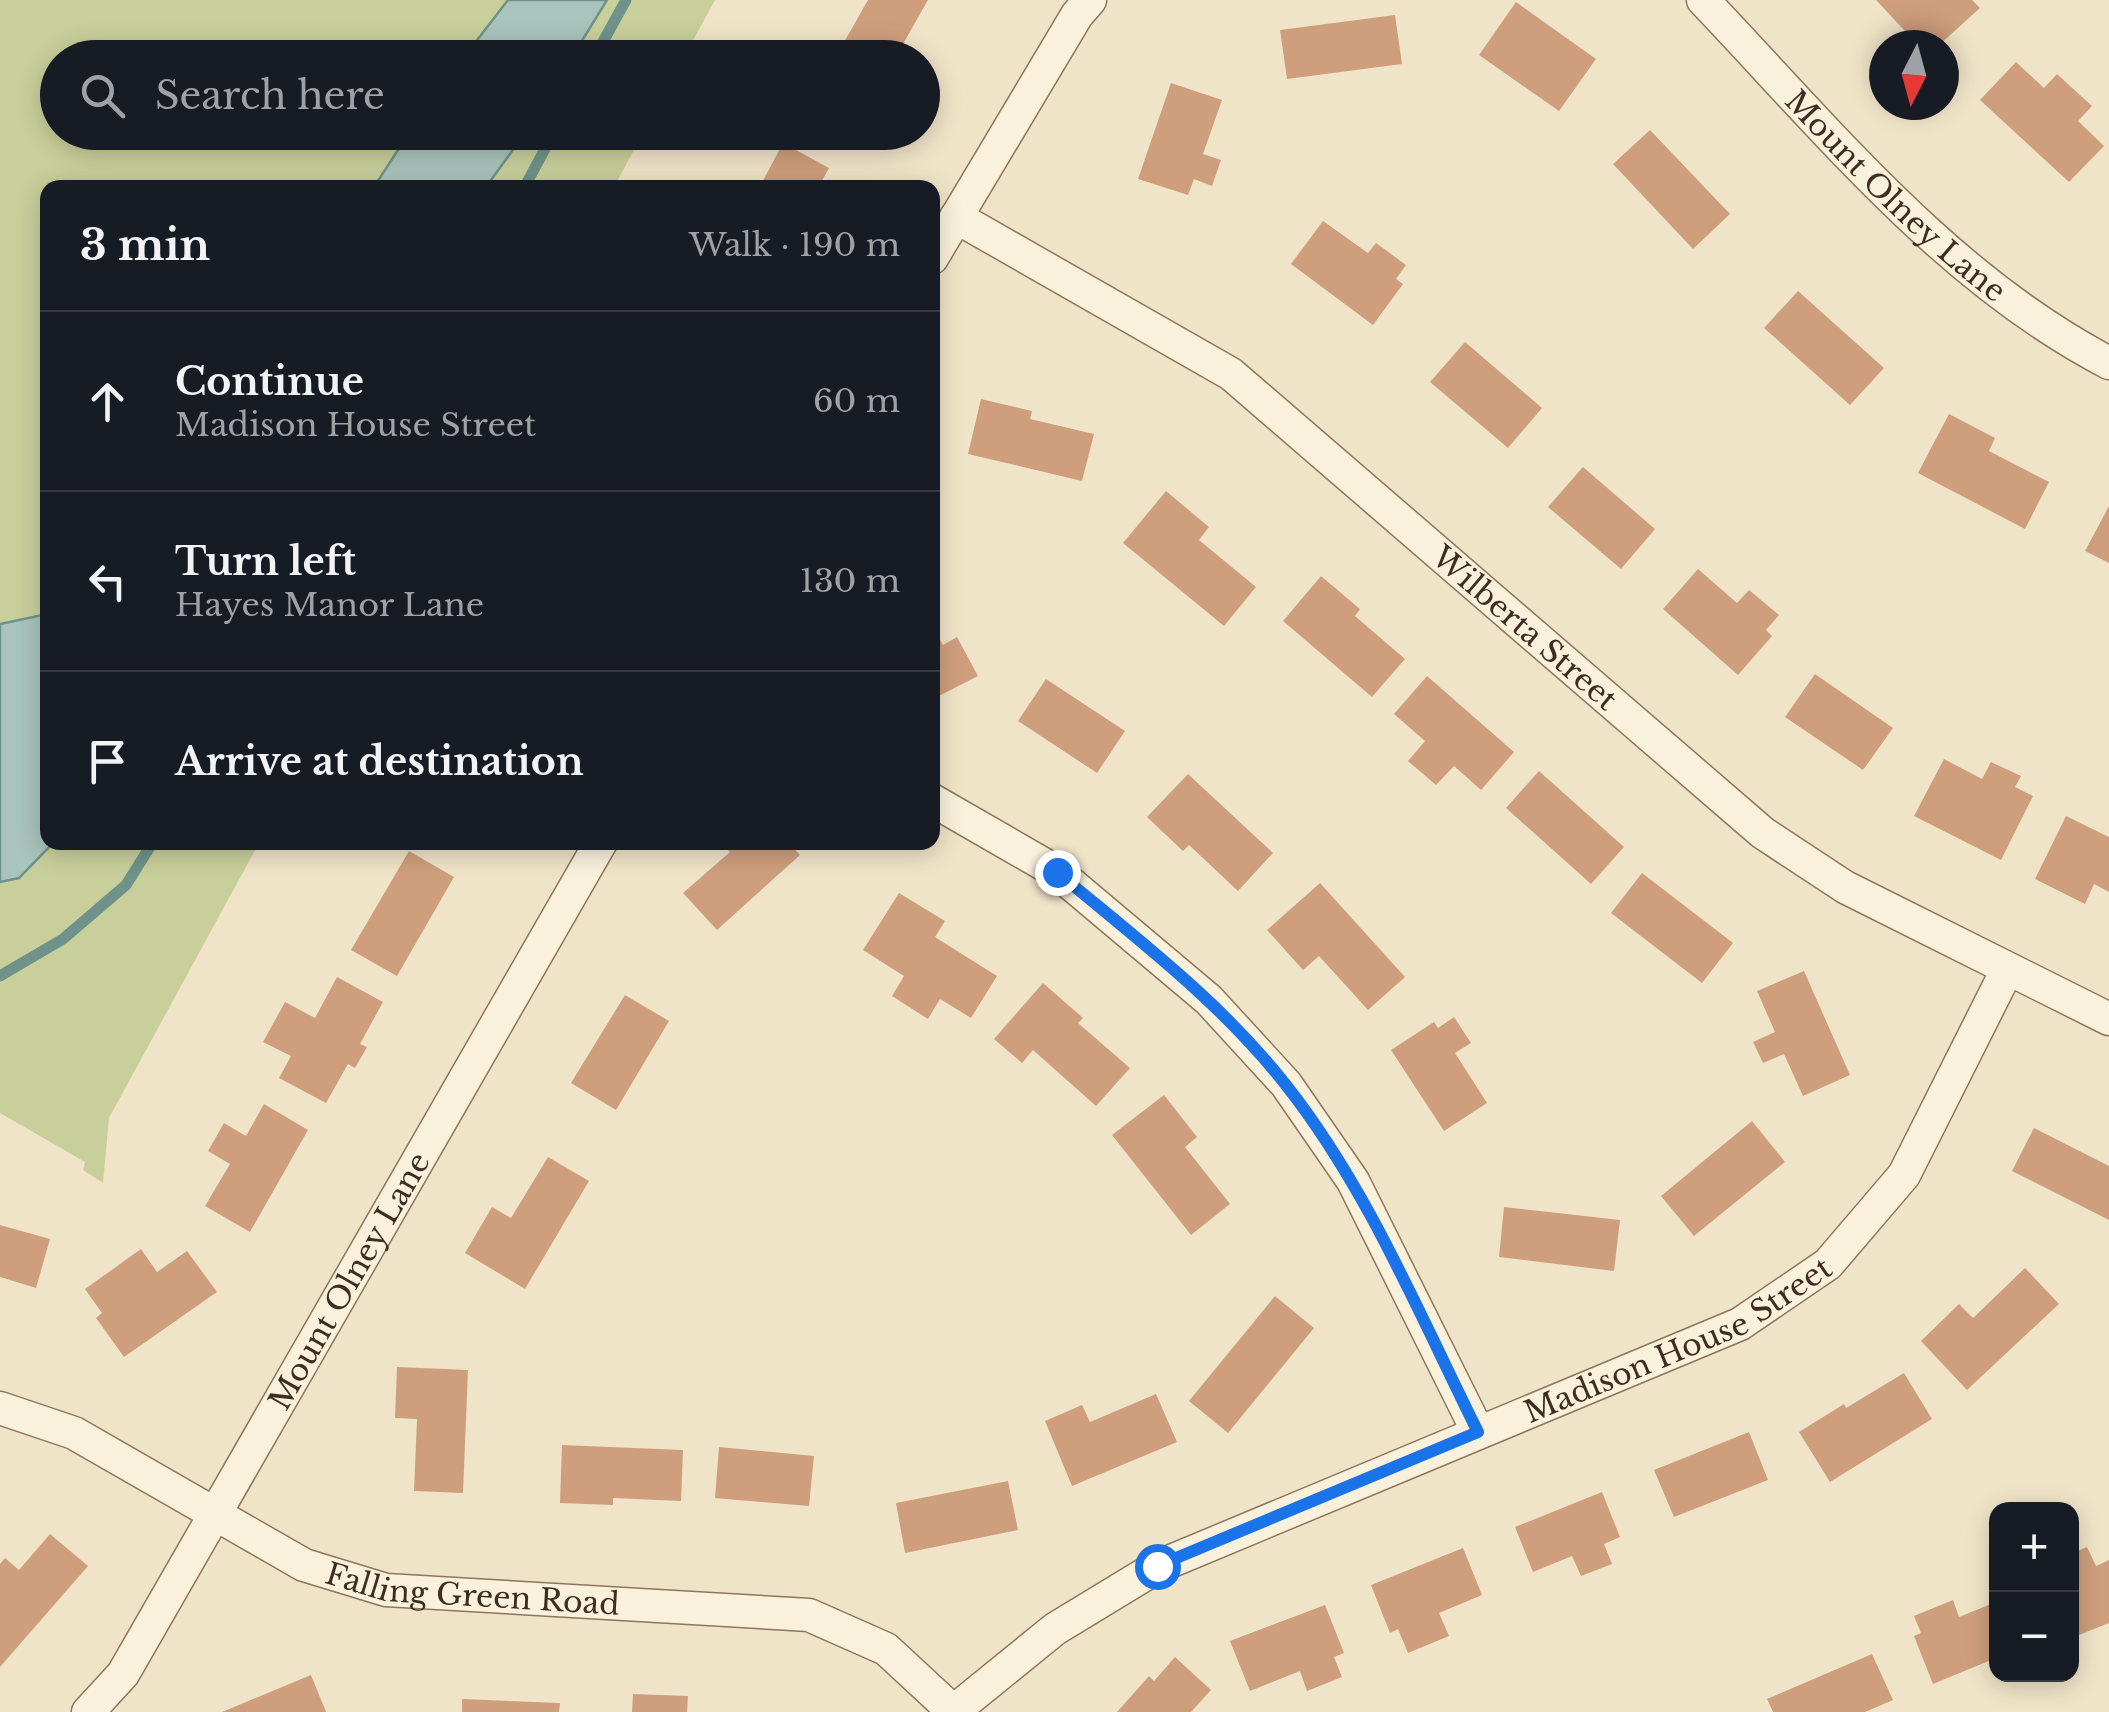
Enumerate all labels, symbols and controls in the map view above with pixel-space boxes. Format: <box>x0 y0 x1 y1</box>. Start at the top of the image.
north arrow <box>1869 30 1959 120</box>
search box <box>40 40 940 150</box>
icon: search <box>75 68 130 123</box>
text: Search here <box>155 72 385 119</box>
street label: Mount Olney Lane <box>1778 82 2013 309</box>
text: 3 min <box>80 219 210 271</box>
text: Walk · 190 m <box>689 225 900 265</box>
text: Continue <box>175 358 364 405</box>
icon: ahead <box>80 374 135 429</box>
text: 60 m <box>813 381 900 421</box>
text: Madison House Street <box>175 405 536 445</box>
street label: Wilberta Street <box>1424 537 1626 718</box>
text: Turn left <box>175 538 356 585</box>
icon: left <box>80 554 135 609</box>
text: 130 m <box>800 561 900 601</box>
text: Hayes Manor Lane <box>175 585 484 625</box>
icon: arrive <box>80 734 135 789</box>
text: Arrive at destination <box>175 738 584 785</box>
route end <box>1035 850 1081 896</box>
street label: Mount Olney Lane <box>260 1146 437 1416</box>
street label: Madison House Street <box>1518 1248 1839 1431</box>
map controls <box>1989 1502 2079 1682</box>
button: + <box>1989 1502 2079 1592</box>
route start <box>1135 1544 1181 1590</box>
street label: Falling Green Road <box>321 1554 621 1622</box>
button: − <box>1989 1592 2079 1682</box>

